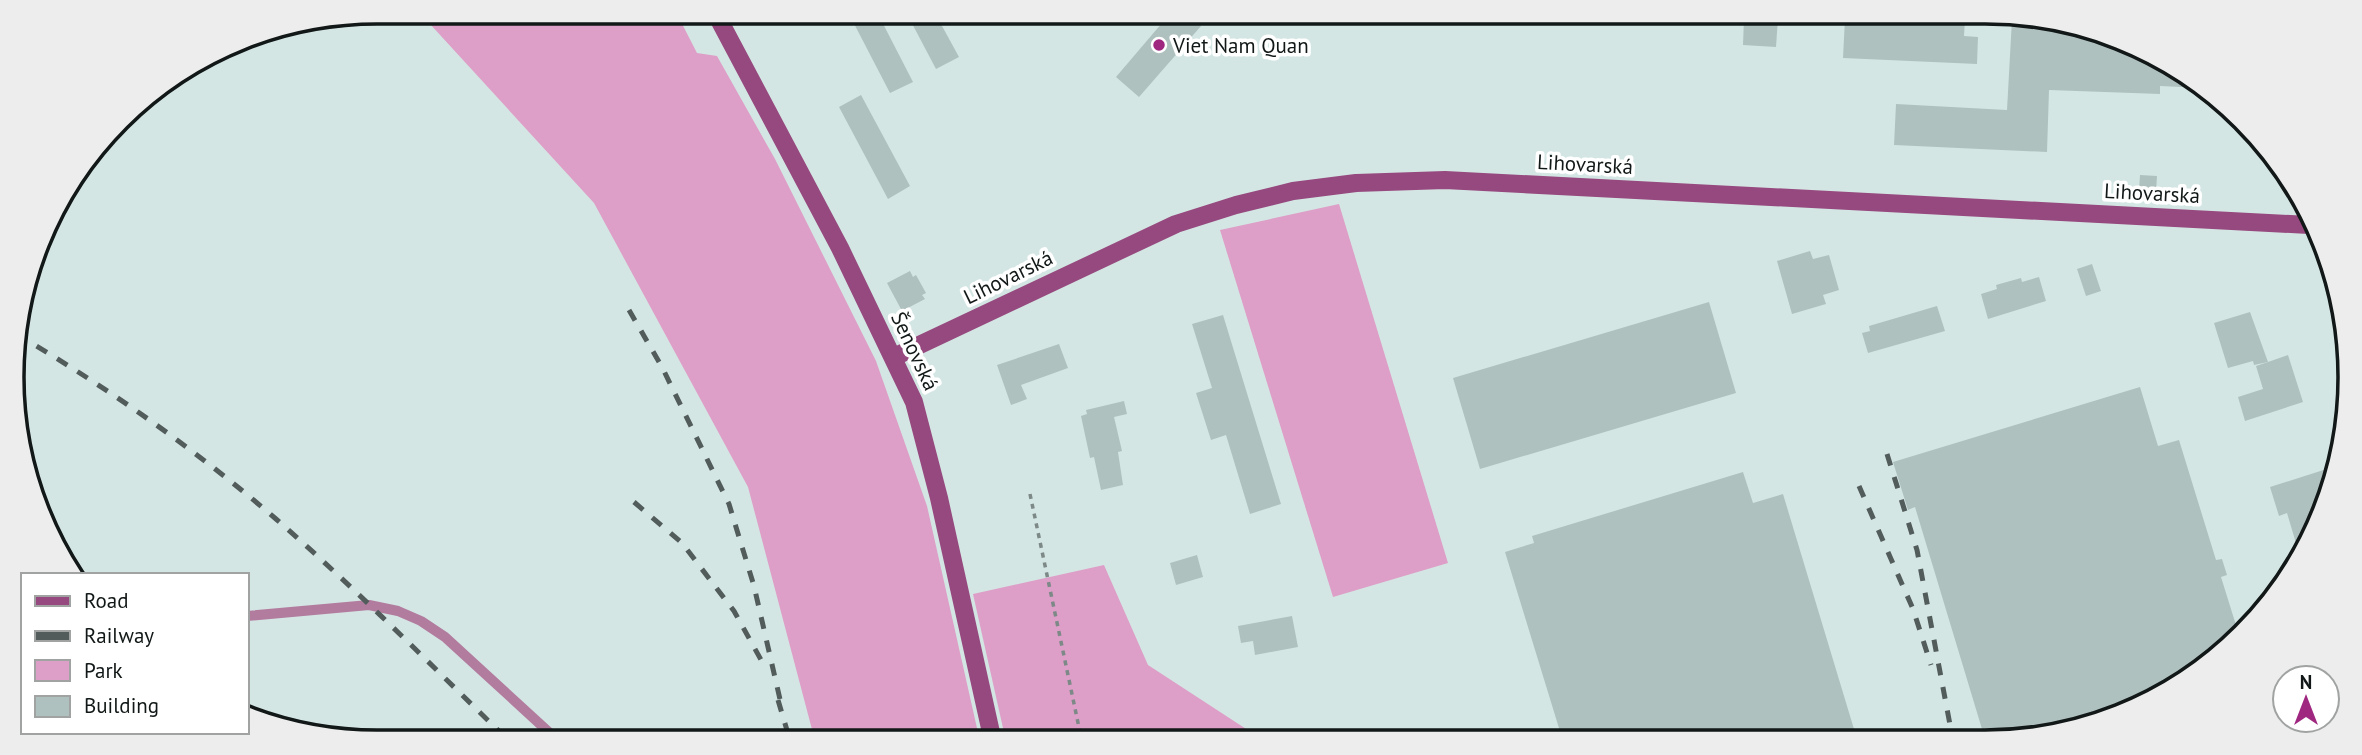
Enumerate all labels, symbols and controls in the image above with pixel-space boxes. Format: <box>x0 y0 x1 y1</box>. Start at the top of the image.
place label: Viet Nam Quan <box>1172 32 1309 59</box>
marker: Viet Nam Quan <box>1151 37 1167 53</box>
street label: Lihovarská <box>1536 148 1634 180</box>
street label: Lihovarská <box>2103 177 2201 209</box>
street label: Lihovarská <box>959 244 1057 310</box>
street label: Šenovská <box>885 307 945 395</box>
legend <box>21 573 248 734</box>
text: Road <box>84 587 128 614</box>
text: Railway <box>84 622 154 649</box>
text: Park <box>84 657 123 684</box>
north arrow <box>2271 664 2341 734</box>
text: N <box>2300 670 2312 694</box>
text: Building <box>84 692 159 719</box>

